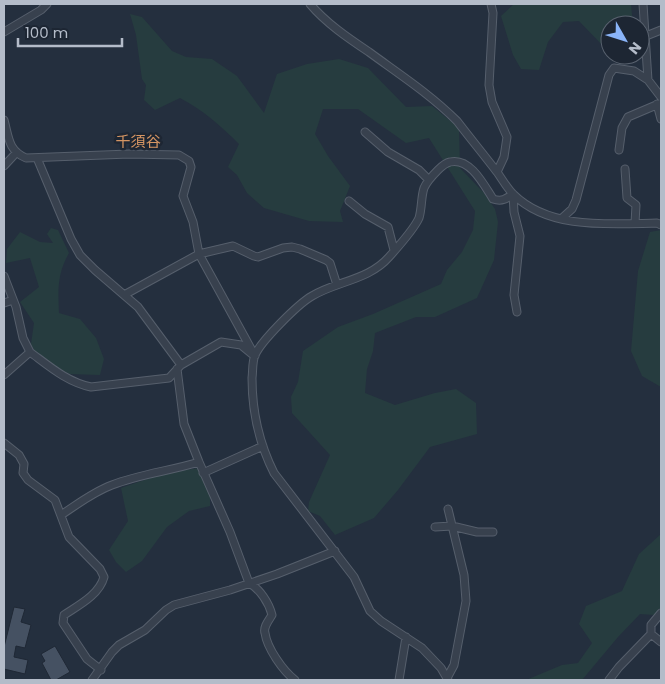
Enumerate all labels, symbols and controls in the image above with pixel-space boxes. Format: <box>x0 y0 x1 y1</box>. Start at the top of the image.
scale bar <box>18 15 121 47</box>
north arrow <box>600 15 650 65</box>
text: 100 m <box>25 22 68 43</box>
text: N <box>624 38 646 59</box>
district label: 千須谷 <box>115 131 161 152</box>

